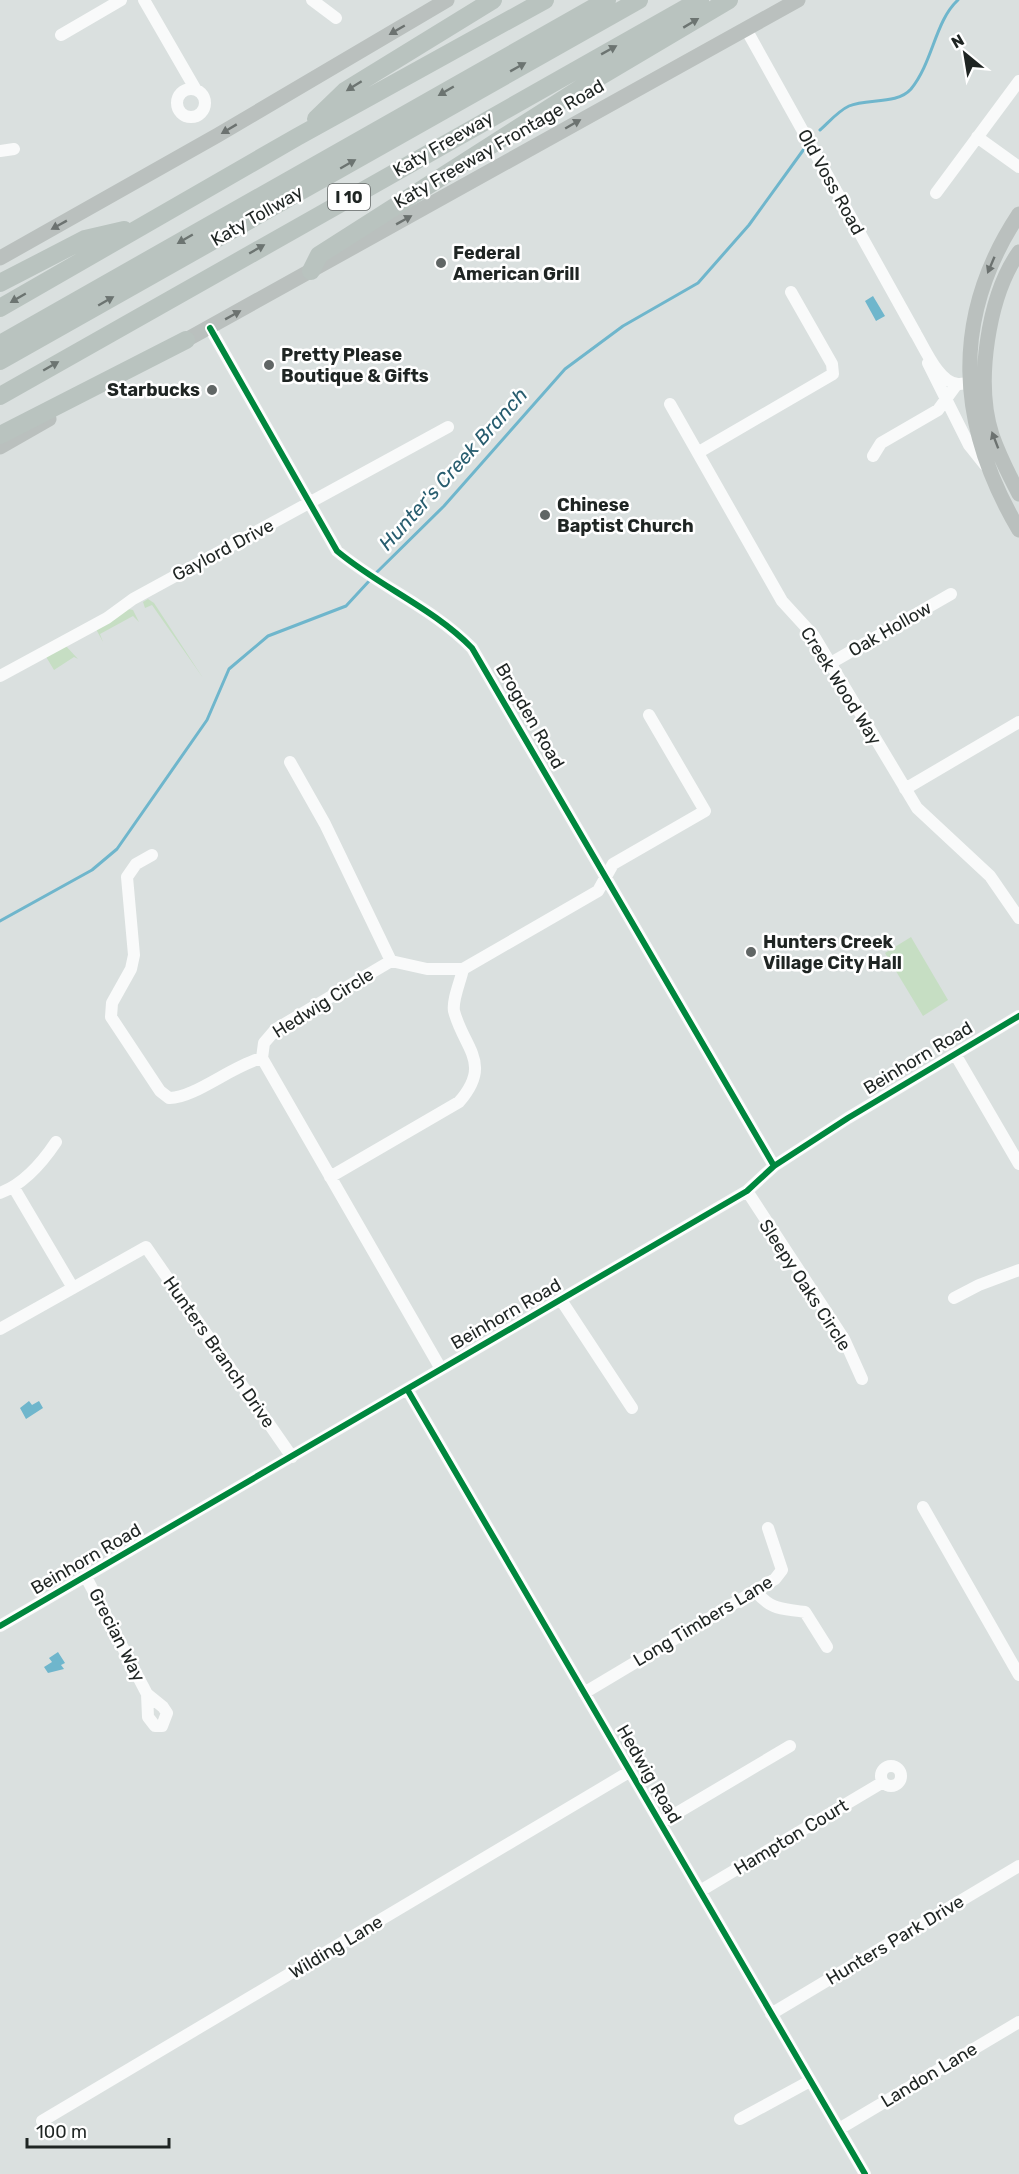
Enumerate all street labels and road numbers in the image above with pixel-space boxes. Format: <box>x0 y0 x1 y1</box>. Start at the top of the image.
street label: Katy Freeway Frontage Road <box>390 75 608 213</box>
street label: Katy Freeway <box>389 106 497 182</box>
street label: Old Voss Road <box>793 125 869 239</box>
street label: Katy Tollway <box>207 181 307 251</box>
road number: I 10 <box>328 184 370 210</box>
street label: Gaylord Drive <box>169 514 277 586</box>
street label: Oak Hollow <box>845 596 935 662</box>
street label: Creek Wood Way <box>796 623 886 749</box>
street label: Brogden Road <box>491 659 569 773</box>
street label: Hedwig Circle <box>268 963 378 1043</box>
street label: Beinhorn Road <box>859 1017 977 1099</box>
street label: Sleepy Oaks Circle <box>754 1215 856 1355</box>
street label: Hunters Branch Drive <box>158 1272 280 1432</box>
street label: Beinhorn Road <box>447 1274 565 1354</box>
street label: Beinhorn Road <box>27 1519 145 1599</box>
street label: Long Timbers Lane <box>629 1571 777 1671</box>
street label: Grecian Way <box>84 1585 150 1685</box>
street label: Hedwig Road <box>612 1721 686 1827</box>
street label: Hampton Court <box>730 1794 852 1880</box>
street label: Hunters Park Drive <box>822 1890 968 1990</box>
street label: Wilding Lane <box>285 1910 387 1984</box>
street label: Landon Lane <box>877 2038 981 2112</box>

